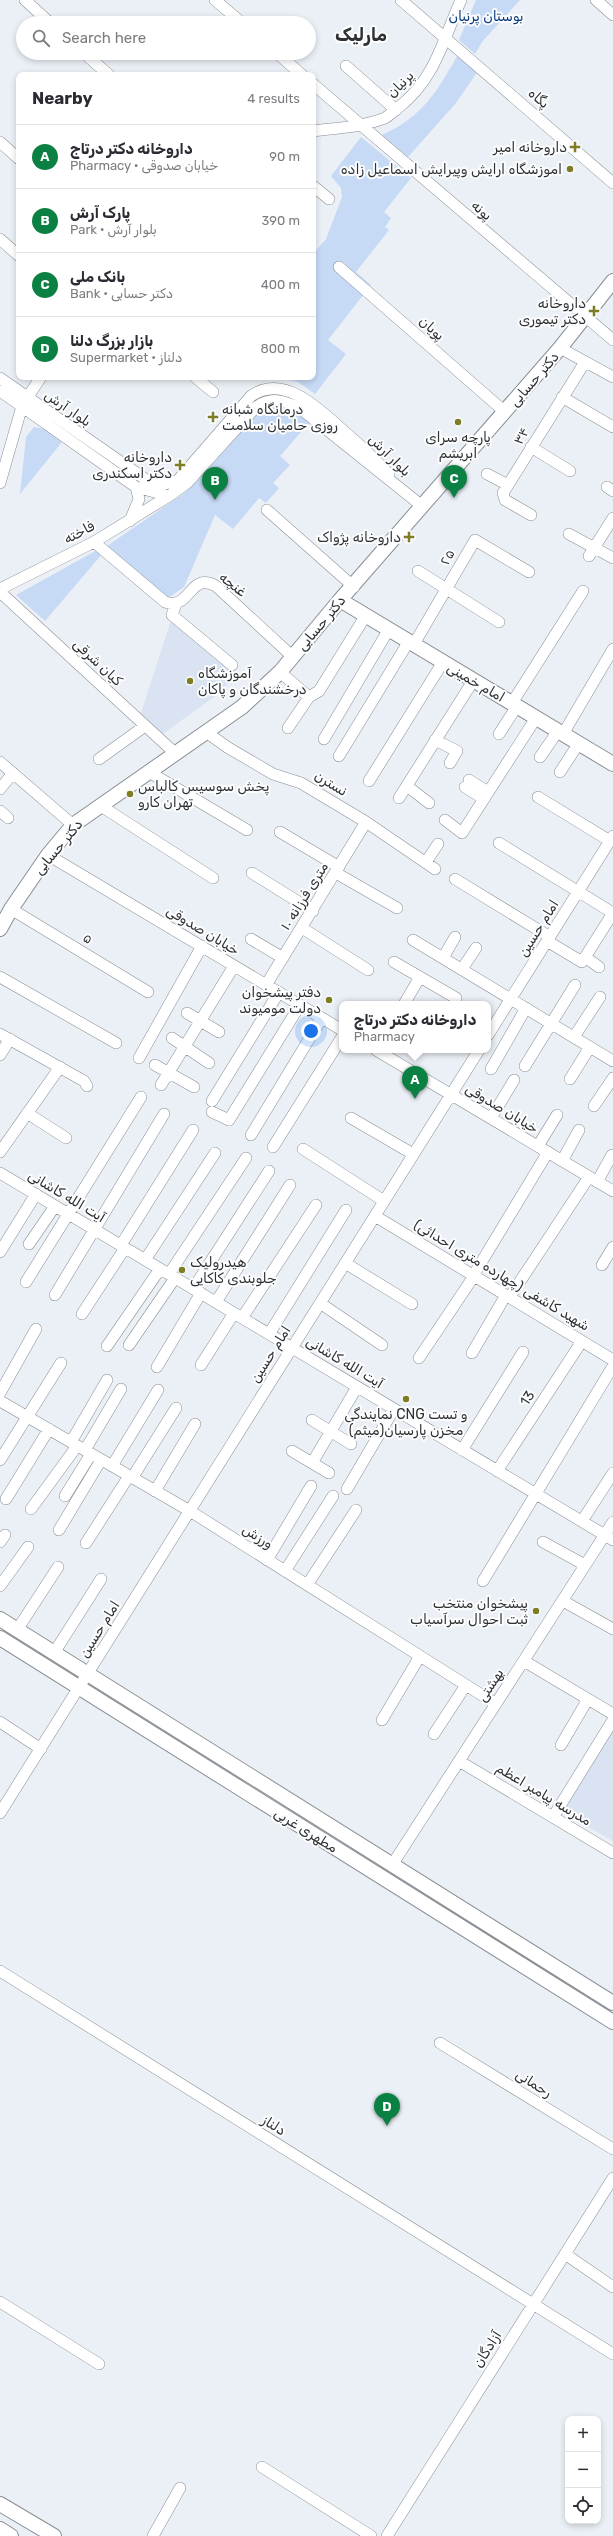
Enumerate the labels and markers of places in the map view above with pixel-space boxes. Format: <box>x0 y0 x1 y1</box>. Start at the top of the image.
place label: داروخانه امیر <box>492 139 567 156</box>
marker: داروخانه امیر <box>570 142 580 152</box>
place label: اموزشگاه ارایش وپیرایش اسماعیل زاده <box>341 161 562 179</box>
marker: اموزشگاه ارایش وپیرایش اسماعیل زاده <box>565 164 575 174</box>
place label: داروخانه دکتر تیموری <box>519 295 586 328</box>
marker: داروخانه دکتر تیموری <box>589 306 599 316</box>
place label: درمانگاه شبانه روزی حامیان سلامت <box>222 401 338 434</box>
marker: درمانگاه شبانه روزی حامیان سلامت <box>207 411 219 423</box>
marker: پارچه سرای ابریشم <box>453 417 463 427</box>
place label: پارچه سرای ابریشم <box>425 429 491 462</box>
place label: داروخانه دکتر اسکندری <box>92 449 172 482</box>
marker: داروخانه دکتر اسکندری <box>175 460 185 470</box>
pin: C <box>441 465 467 498</box>
pin: B <box>202 467 228 500</box>
place label: داروخانه پژواک <box>317 529 401 547</box>
marker: داروخانه پژواک <box>404 532 414 542</box>
place label: آموزشگاه درخشندگان و پاکان <box>198 665 307 699</box>
marker: آموزشگاه درخشندگان و پاکان <box>185 676 195 686</box>
place label: پخش سوسیس کالباس تهران کارو <box>138 778 269 811</box>
marker: پخش سوسیس کالباس تهران کارو <box>125 789 135 799</box>
place label: دفتر پیشخوان دولت مومیوند <box>239 984 321 1017</box>
marker: دفتر پیشخوان دولت مومیوند <box>324 995 334 1005</box>
pin: A <box>402 1066 428 1099</box>
place label: هیدرولیک جلوبندی کاکایی <box>190 1254 277 1287</box>
marker: هیدرولیک جلوبندی کاکایی <box>177 1265 187 1275</box>
marker: نمایندگی CNG و تست مخزن پارسیان(میثم) <box>401 1394 411 1404</box>
place label: نمایندگی CNG و تست مخزن پارسیان(میثم) <box>344 1406 468 1440</box>
place label: پیشخوان منتخب ثبت احوال سرآسیاب <box>410 1595 528 1628</box>
marker: پیشخوان منتخب ثبت احوال سرآسیاب <box>531 1606 541 1616</box>
pin: D <box>374 2093 400 2126</box>

